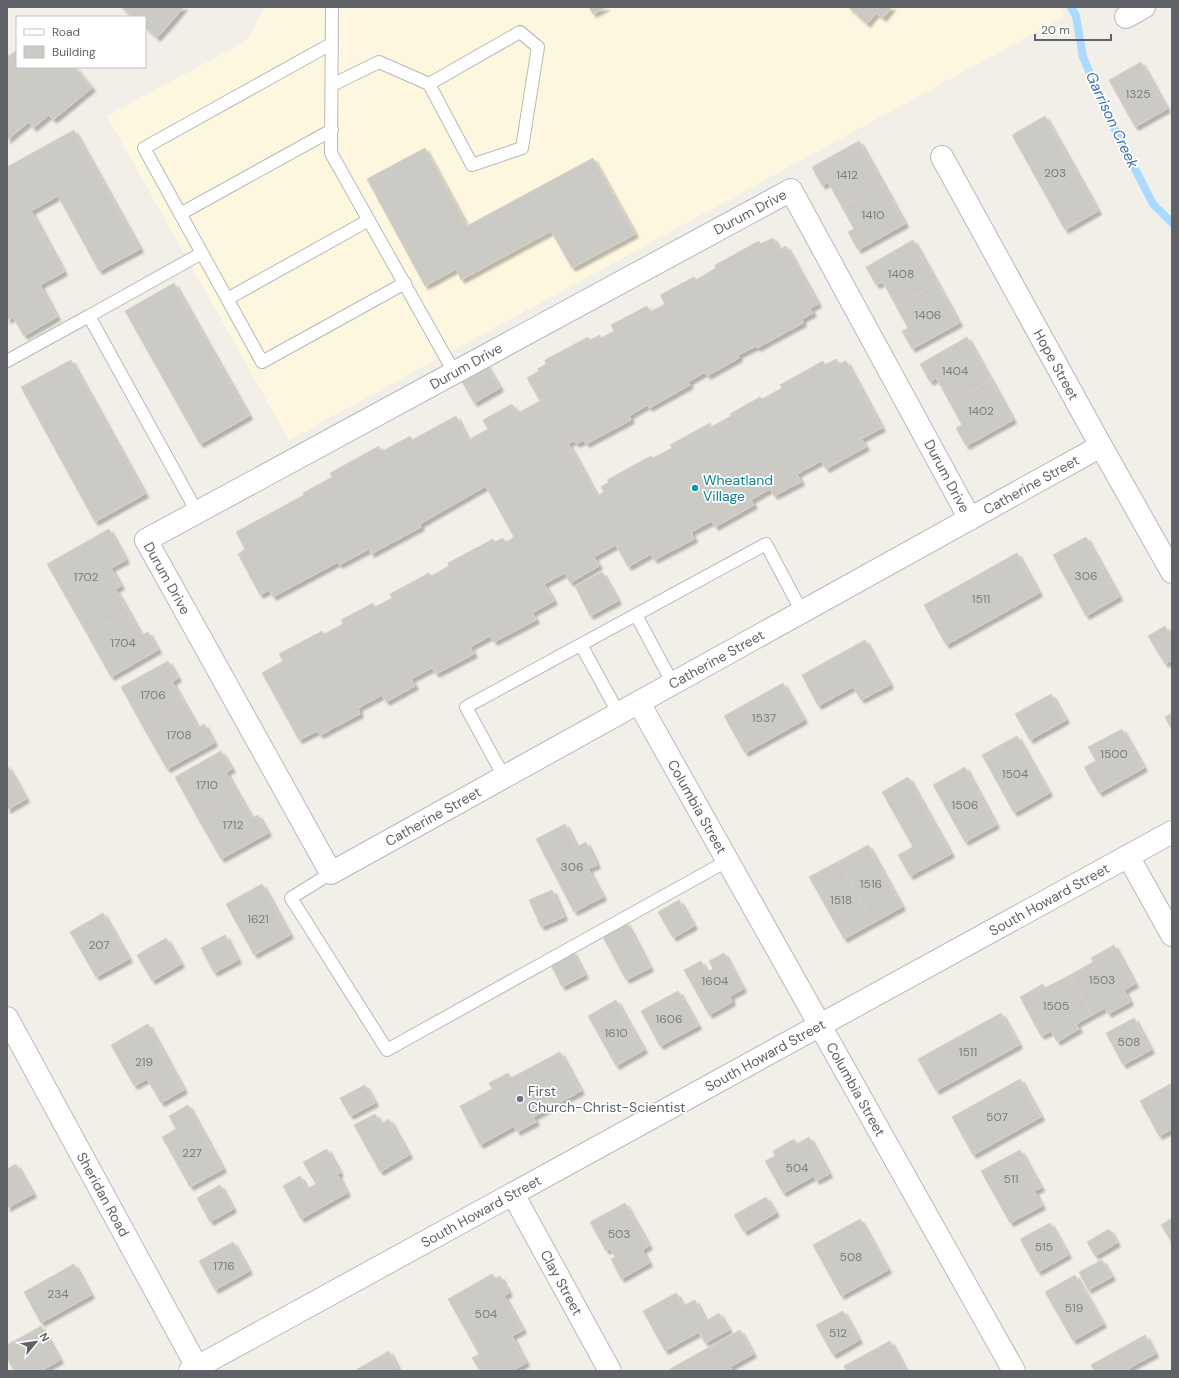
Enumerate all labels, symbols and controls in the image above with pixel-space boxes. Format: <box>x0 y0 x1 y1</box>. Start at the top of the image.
legend <box>16 16 146 68</box>
scale bar <box>1035 16 1111 42</box>
text: 20 m <box>1041 22 1070 38</box>
text: Road <box>52 24 80 40</box>
text: Building <box>52 44 96 60</box>
water label: Garrison Creek <box>1081 68 1143 172</box>
house number: 1325 <box>1125 86 1151 102</box>
house number: 203 <box>1044 165 1066 181</box>
house number: 1412 <box>836 167 858 183</box>
street label: Durum Drive <box>710 185 790 239</box>
house number: 1410 <box>862 207 884 223</box>
house number: 1408 <box>888 266 914 282</box>
house number: 1406 <box>915 307 941 323</box>
street label: Hope Street <box>1030 326 1083 403</box>
street label: Durum Drive <box>427 339 505 393</box>
house number: 1404 <box>942 363 968 379</box>
house number: 1402 <box>968 403 994 419</box>
street label: Durum Drive <box>920 436 974 516</box>
street label: Catherine Street <box>980 451 1082 519</box>
place label: Wheatland Village <box>703 471 773 505</box>
marker: Wheatland Village <box>690 483 700 493</box>
street label: Durum Drive <box>140 539 195 618</box>
house number: 306 <box>1075 568 1097 584</box>
house number: 1702 <box>74 569 99 585</box>
house number: 1511 <box>972 591 990 607</box>
street label: Catherine Street <box>665 625 768 693</box>
house number: 1704 <box>110 635 136 651</box>
house number: 1706 <box>140 687 166 703</box>
house number: 1537 <box>752 710 776 726</box>
house number: 1708 <box>166 727 192 743</box>
house number: 1500 <box>1100 746 1128 762</box>
street label: Columbia Street <box>664 756 731 857</box>
house number: 1504 <box>1002 766 1028 782</box>
house number: 1710 <box>196 777 218 793</box>
street label: Catherine Street <box>382 783 484 850</box>
house number: 1506 <box>952 797 978 813</box>
house number: 1712 <box>223 817 244 833</box>
house number: 306 <box>561 859 583 875</box>
street label: South Howard Street <box>986 859 1112 940</box>
house number: 1516 <box>860 876 882 892</box>
house number: 1518 <box>830 892 852 908</box>
house number: 1621 <box>247 911 269 927</box>
house number: 207 <box>88 937 110 953</box>
house number: 1503 <box>1089 972 1115 988</box>
house number: 1604 <box>702 973 728 989</box>
house number: 1505 <box>1043 998 1069 1014</box>
house number: 1606 <box>655 1011 683 1027</box>
street label: South Howard Street <box>702 1015 828 1096</box>
house number: 1610 <box>604 1025 628 1041</box>
house number: 508 <box>1118 1034 1140 1050</box>
street label: Columbia Street <box>822 1039 889 1140</box>
house number: 1511 <box>959 1044 977 1060</box>
house number: 219 <box>135 1054 153 1070</box>
place label: First Church-Christ-Scientist <box>528 1082 686 1116</box>
marker: First Church-Christ-Scientist <box>515 1094 525 1104</box>
house number: 507 <box>986 1109 1008 1125</box>
house number: 227 <box>182 1145 202 1161</box>
street label: Sheridan Road <box>73 1149 133 1240</box>
house number: 504 <box>786 1160 808 1176</box>
street label: South Howard Street <box>418 1171 544 1252</box>
house number: 511 <box>1004 1171 1018 1187</box>
house number: 503 <box>608 1226 630 1242</box>
house number: 515 <box>1035 1239 1053 1255</box>
street label: Clay Street <box>536 1247 587 1318</box>
house number: 508 <box>840 1249 862 1265</box>
house number: 1716 <box>213 1258 235 1274</box>
house number: 234 <box>47 1286 69 1302</box>
house number: 519 <box>1065 1300 1083 1316</box>
house number: 504 <box>475 1306 497 1322</box>
north arrow <box>16 1322 56 1362</box>
house number: 512 <box>829 1325 847 1341</box>
text: N <box>37 1330 53 1344</box>

